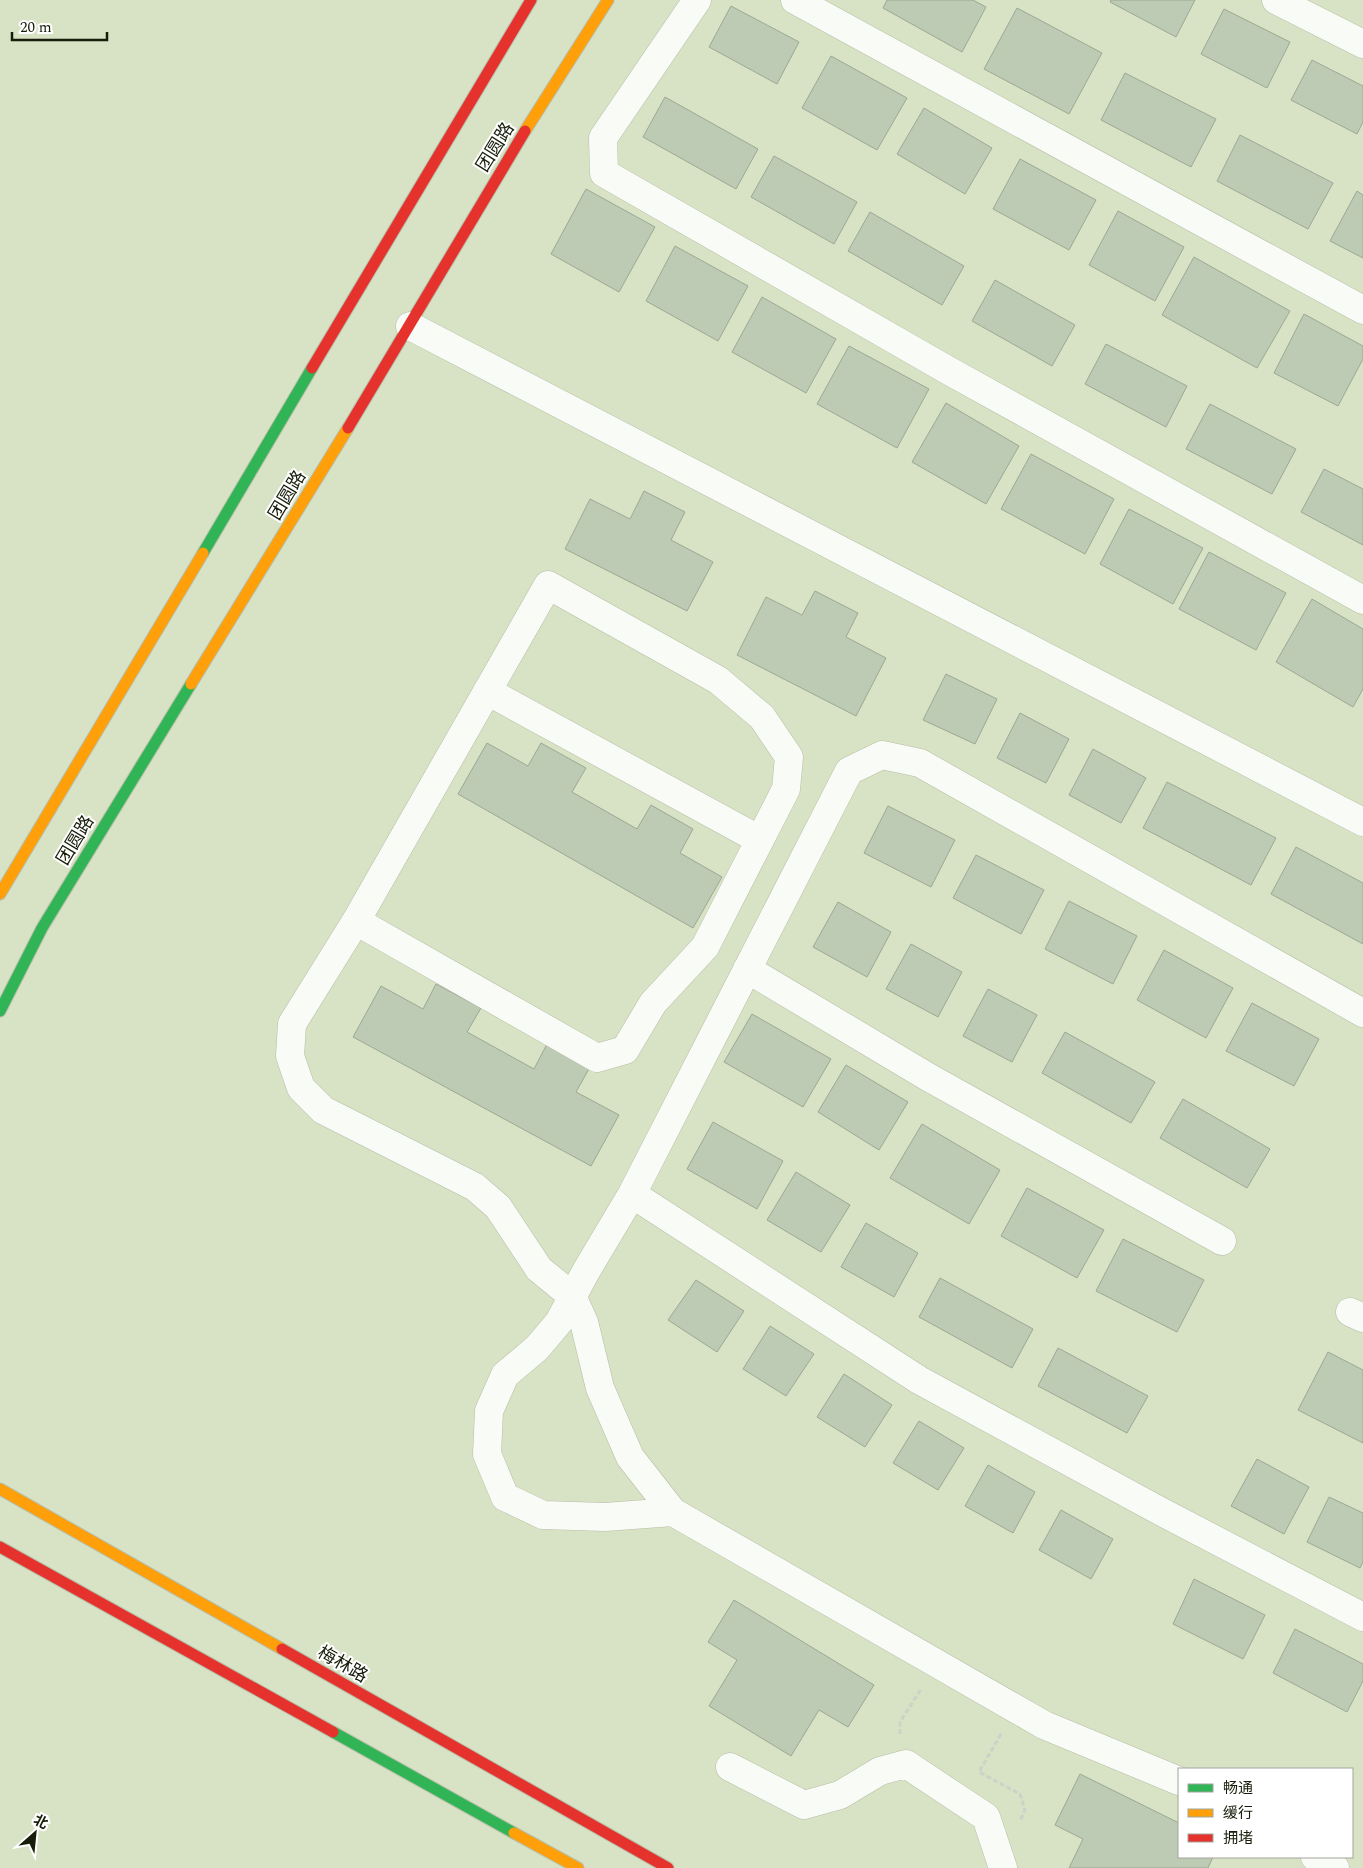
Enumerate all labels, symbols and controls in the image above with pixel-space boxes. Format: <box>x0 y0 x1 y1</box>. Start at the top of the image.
scale bar <box>12 10 108 42</box>
text: 20 m <box>20 16 52 39</box>
street label: 团圆路 <box>470 117 521 177</box>
street label: 团圆路 <box>262 465 313 525</box>
street label: 团圆路 <box>50 810 101 870</box>
street label: 梅林路 <box>313 1639 373 1690</box>
legend <box>1178 1768 1353 1858</box>
text: 畅通 <box>1223 1777 1253 1800</box>
text: 缓行 <box>1223 1802 1253 1825</box>
north arrow <box>10 1808 60 1858</box>
text: 北 <box>30 1809 52 1834</box>
text: 拥堵 <box>1223 1827 1253 1850</box>

